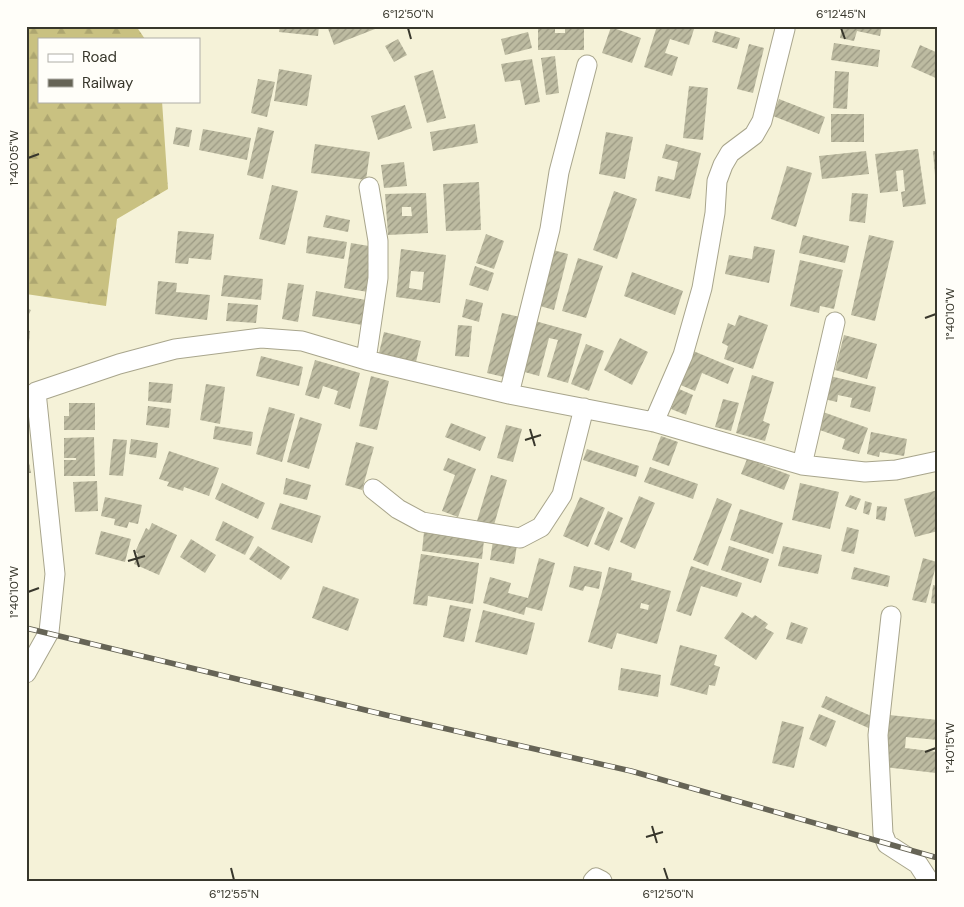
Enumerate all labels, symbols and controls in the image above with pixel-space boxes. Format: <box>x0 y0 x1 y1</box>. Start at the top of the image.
text: 6°12'50"N <box>382 6 434 22</box>
text: 6°12'45"N <box>816 6 866 22</box>
legend <box>38 38 200 102</box>
text: Road <box>82 47 117 67</box>
text: Railway <box>82 73 134 93</box>
text: 1°40'05"W <box>6 130 22 186</box>
text: 1°40'10"W <box>942 287 958 340</box>
text: 1°40'10"W <box>6 565 22 618</box>
text: 1°40'15"W <box>942 722 958 774</box>
text: 6°12'55"N <box>209 886 259 902</box>
text: 6°12'50"N <box>642 886 694 902</box>

